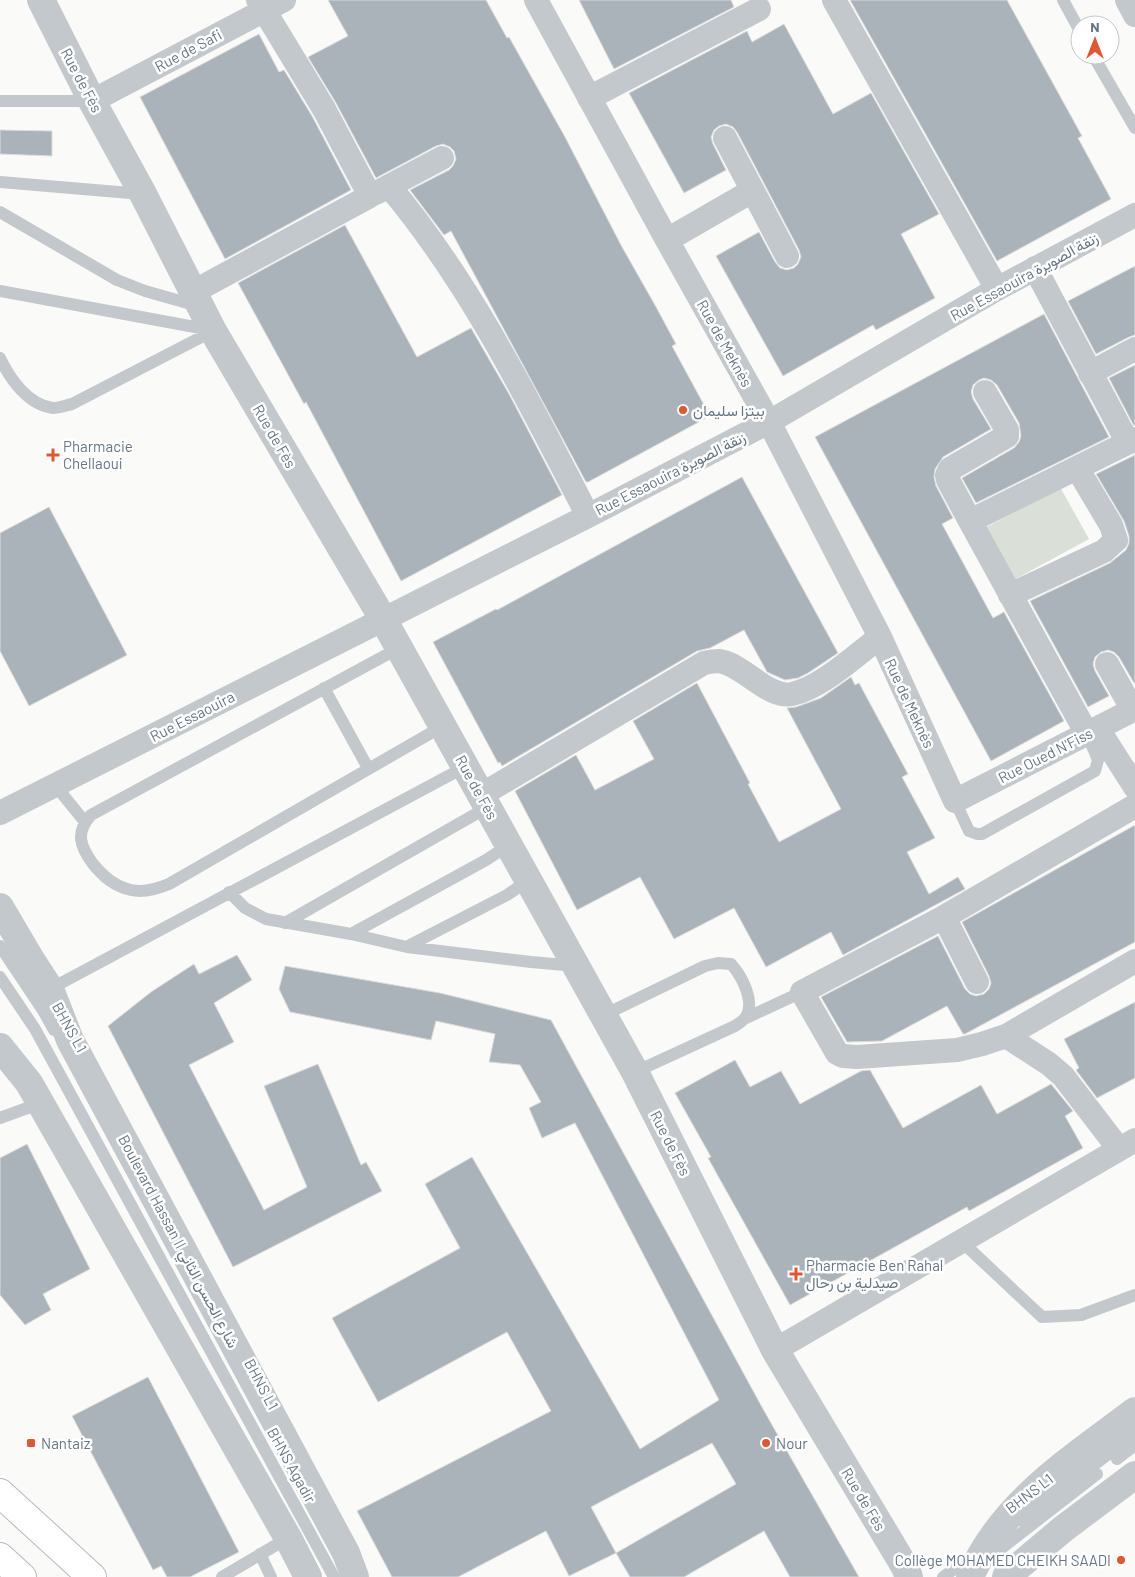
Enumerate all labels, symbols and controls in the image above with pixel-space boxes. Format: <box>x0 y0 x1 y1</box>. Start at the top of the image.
north arrow <box>1070 15 1120 65</box>
text: N <box>1090 18 1100 35</box>
street label: Rue de Safi <box>152 25 224 75</box>
street label: Rue de Fès <box>58 45 106 115</box>
street label: Rue Essaouira زنقة الصويرة <box>947 228 1101 325</box>
street label: Rue de Meknès <box>694 296 756 390</box>
street label: Rue de Fès <box>250 401 300 471</box>
place label: بيتزا سليمان <box>693 401 765 420</box>
marker: بيتزا سليمان <box>677 404 689 416</box>
street label: Rue Essaouira زنقة الصويرة <box>592 427 749 520</box>
place label: Pharmacie Chellaoui <box>63 437 133 472</box>
marker: Pharmacie Chellaoui <box>47 449 59 461</box>
street label: Rue de Meknès <box>881 655 939 751</box>
street label: Rue Essaouira <box>147 687 237 745</box>
street label: Rue Oued N'Fiss <box>995 723 1095 787</box>
street label: Rue de Fès <box>452 752 502 822</box>
street label: BHNS L1 <box>49 999 91 1055</box>
street label: Rue de Fès <box>647 1108 695 1178</box>
street label: Boulevard Hassan II شارع الحسن الثاني <box>111 1132 243 1353</box>
place label: Pharmacie Ben Rahal صيدلية بن رحال <box>806 1256 943 1293</box>
marker: Pharmacie Ben Rahal صيدلية بن رحال <box>790 1268 802 1280</box>
street label: BHNS L1 <box>241 1356 283 1412</box>
street label: BHNS Agadir <box>264 1424 320 1506</box>
place label: Nantaiz <box>41 1434 91 1452</box>
place label: Nour <box>776 1434 808 1452</box>
marker: Nantaiz <box>25 1437 37 1449</box>
marker: Nour <box>760 1437 772 1449</box>
street label: Rue de Fès <box>838 1464 890 1534</box>
street label: BHNS L1 <box>1002 1469 1056 1517</box>
place label: Collège MOHAMED CHEIKH SAADI <box>895 1551 1111 1569</box>
marker: Collège MOHAMED CHEIKH SAADI <box>1115 1554 1127 1566</box>

